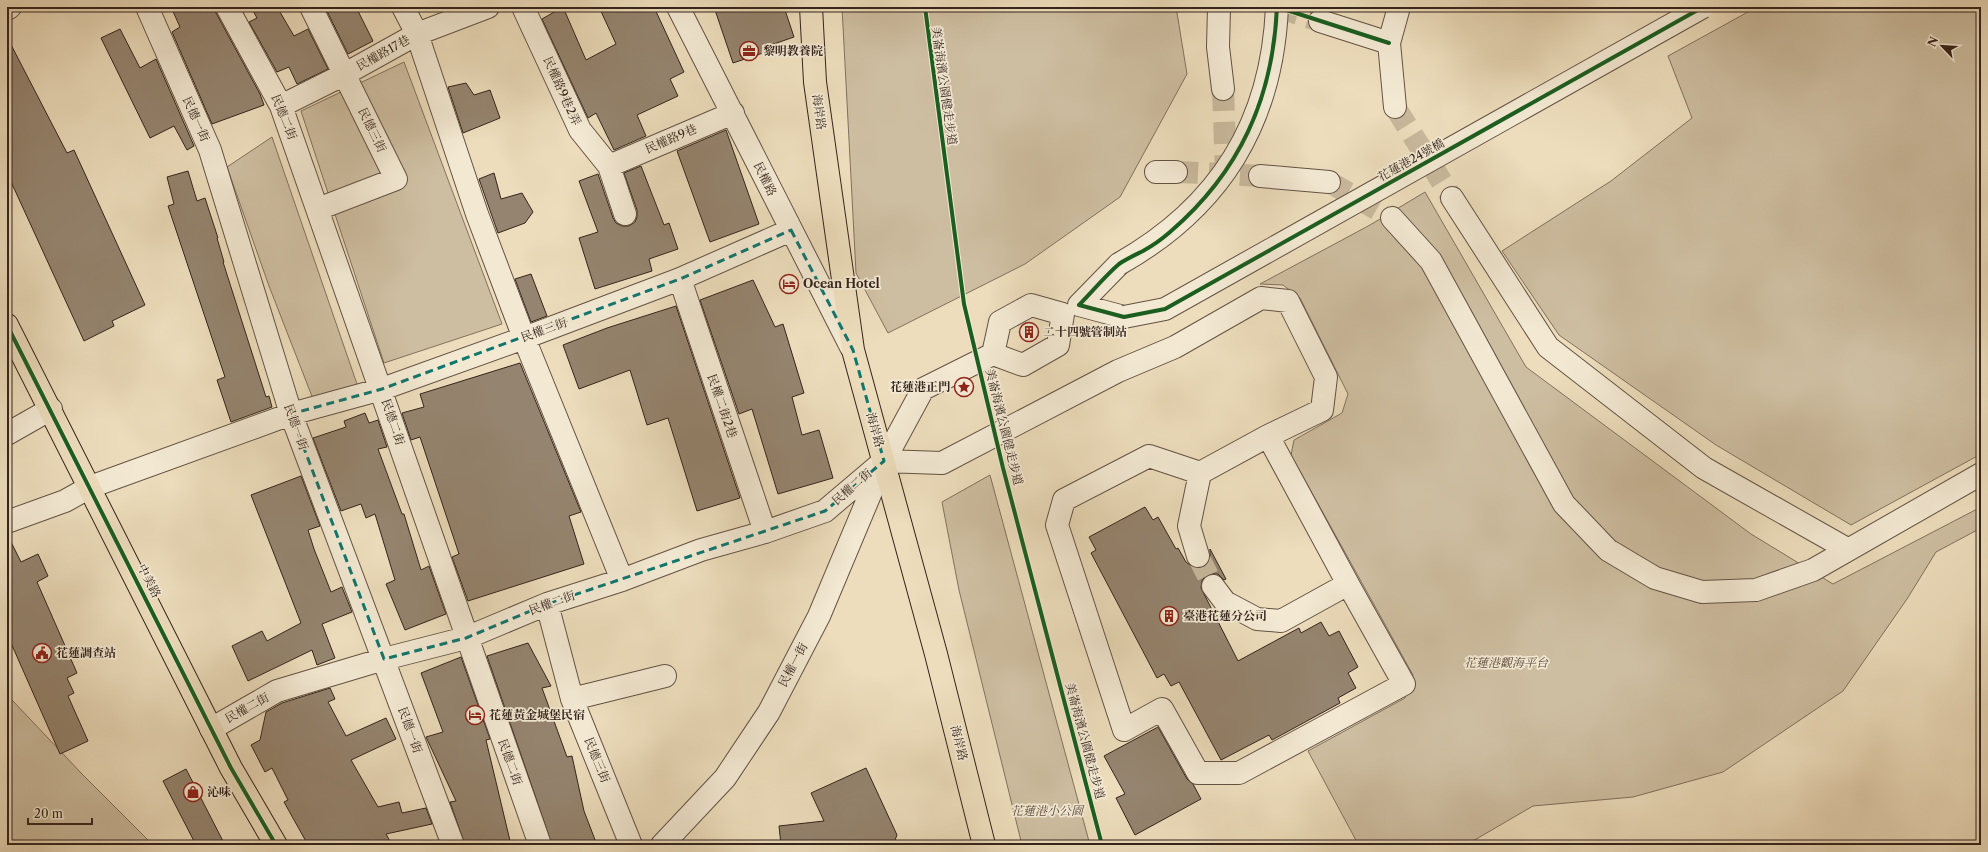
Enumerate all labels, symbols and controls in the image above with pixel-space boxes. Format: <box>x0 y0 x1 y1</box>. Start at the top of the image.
street label: 美崙海濱公園健走步道 <box>929 25 960 146</box>
north arrow <box>1922 26 1962 66</box>
street label: 民權路17巷 <box>353 32 412 73</box>
text: N <box>1925 34 1941 49</box>
office icon: 黎明教養院 <box>738 40 760 62</box>
place label: 黎明教養院 <box>763 43 823 58</box>
street label: 民權路9巷2弄 <box>541 54 584 128</box>
street label: 民德二街 <box>269 92 301 143</box>
street label: 海岸路 <box>810 93 829 131</box>
street label: 民德一街 <box>180 94 213 145</box>
street label: 民德三街 <box>355 105 390 156</box>
street label: 民權路9巷 <box>643 121 699 156</box>
street label: 花蓮港24號橋 <box>1375 135 1447 184</box>
street label: 民權路 <box>751 159 780 198</box>
hotel icon: Ocean Hotel <box>778 273 800 295</box>
place label: Ocean Hotel <box>803 276 880 291</box>
street label: 民權三街 <box>519 314 570 345</box>
building icon: 二十四號管制站 <box>1018 321 1040 343</box>
place label: 二十四號管制站 <box>1043 324 1127 339</box>
street label: 美崙海濱公園健走步道 <box>983 367 1026 487</box>
street label: 民權二街2巷 <box>704 372 740 440</box>
place icon: 花蓮港正門 <box>953 376 975 398</box>
place label: 花蓮港正門 <box>890 379 950 394</box>
street label: 民德二街 <box>379 397 409 448</box>
street label: 民德一街 <box>281 402 312 453</box>
street label: 海岸路 <box>863 410 888 449</box>
street label: 民權二街 <box>829 465 875 508</box>
street label: 中美路 <box>135 561 164 600</box>
street label: 民權二街 <box>527 587 578 618</box>
building icon: 臺港花蓮分公司 <box>1158 605 1180 627</box>
place label: 臺港花蓮分公司 <box>1183 608 1267 623</box>
street label: 民權一街 <box>775 639 811 689</box>
public building icon: 花蓮調查站 <box>31 642 53 664</box>
place label: 花蓮調查站 <box>56 645 116 660</box>
park label: 花蓮港觀海平台 <box>1464 655 1549 670</box>
street label: 美崙海濱公園健走步道 <box>1063 681 1108 801</box>
street label: 民權二街 <box>222 689 272 726</box>
hotel icon: 花蓮黃金城堡民宿 <box>464 704 486 726</box>
street label: 民德一街 <box>395 705 426 756</box>
place label: 花蓮黃金城堡民宿 <box>489 707 585 722</box>
street label: 海岸路 <box>948 724 971 762</box>
street label: 民德三街 <box>582 735 614 786</box>
street label: 民德二街 <box>495 737 526 788</box>
shop icon: 沁味 <box>182 781 204 803</box>
place label: 沁味 <box>207 784 231 799</box>
scale bar <box>28 800 92 826</box>
park label: 花蓮港小公園 <box>1011 803 1085 818</box>
text: 20 m <box>34 806 63 821</box>

